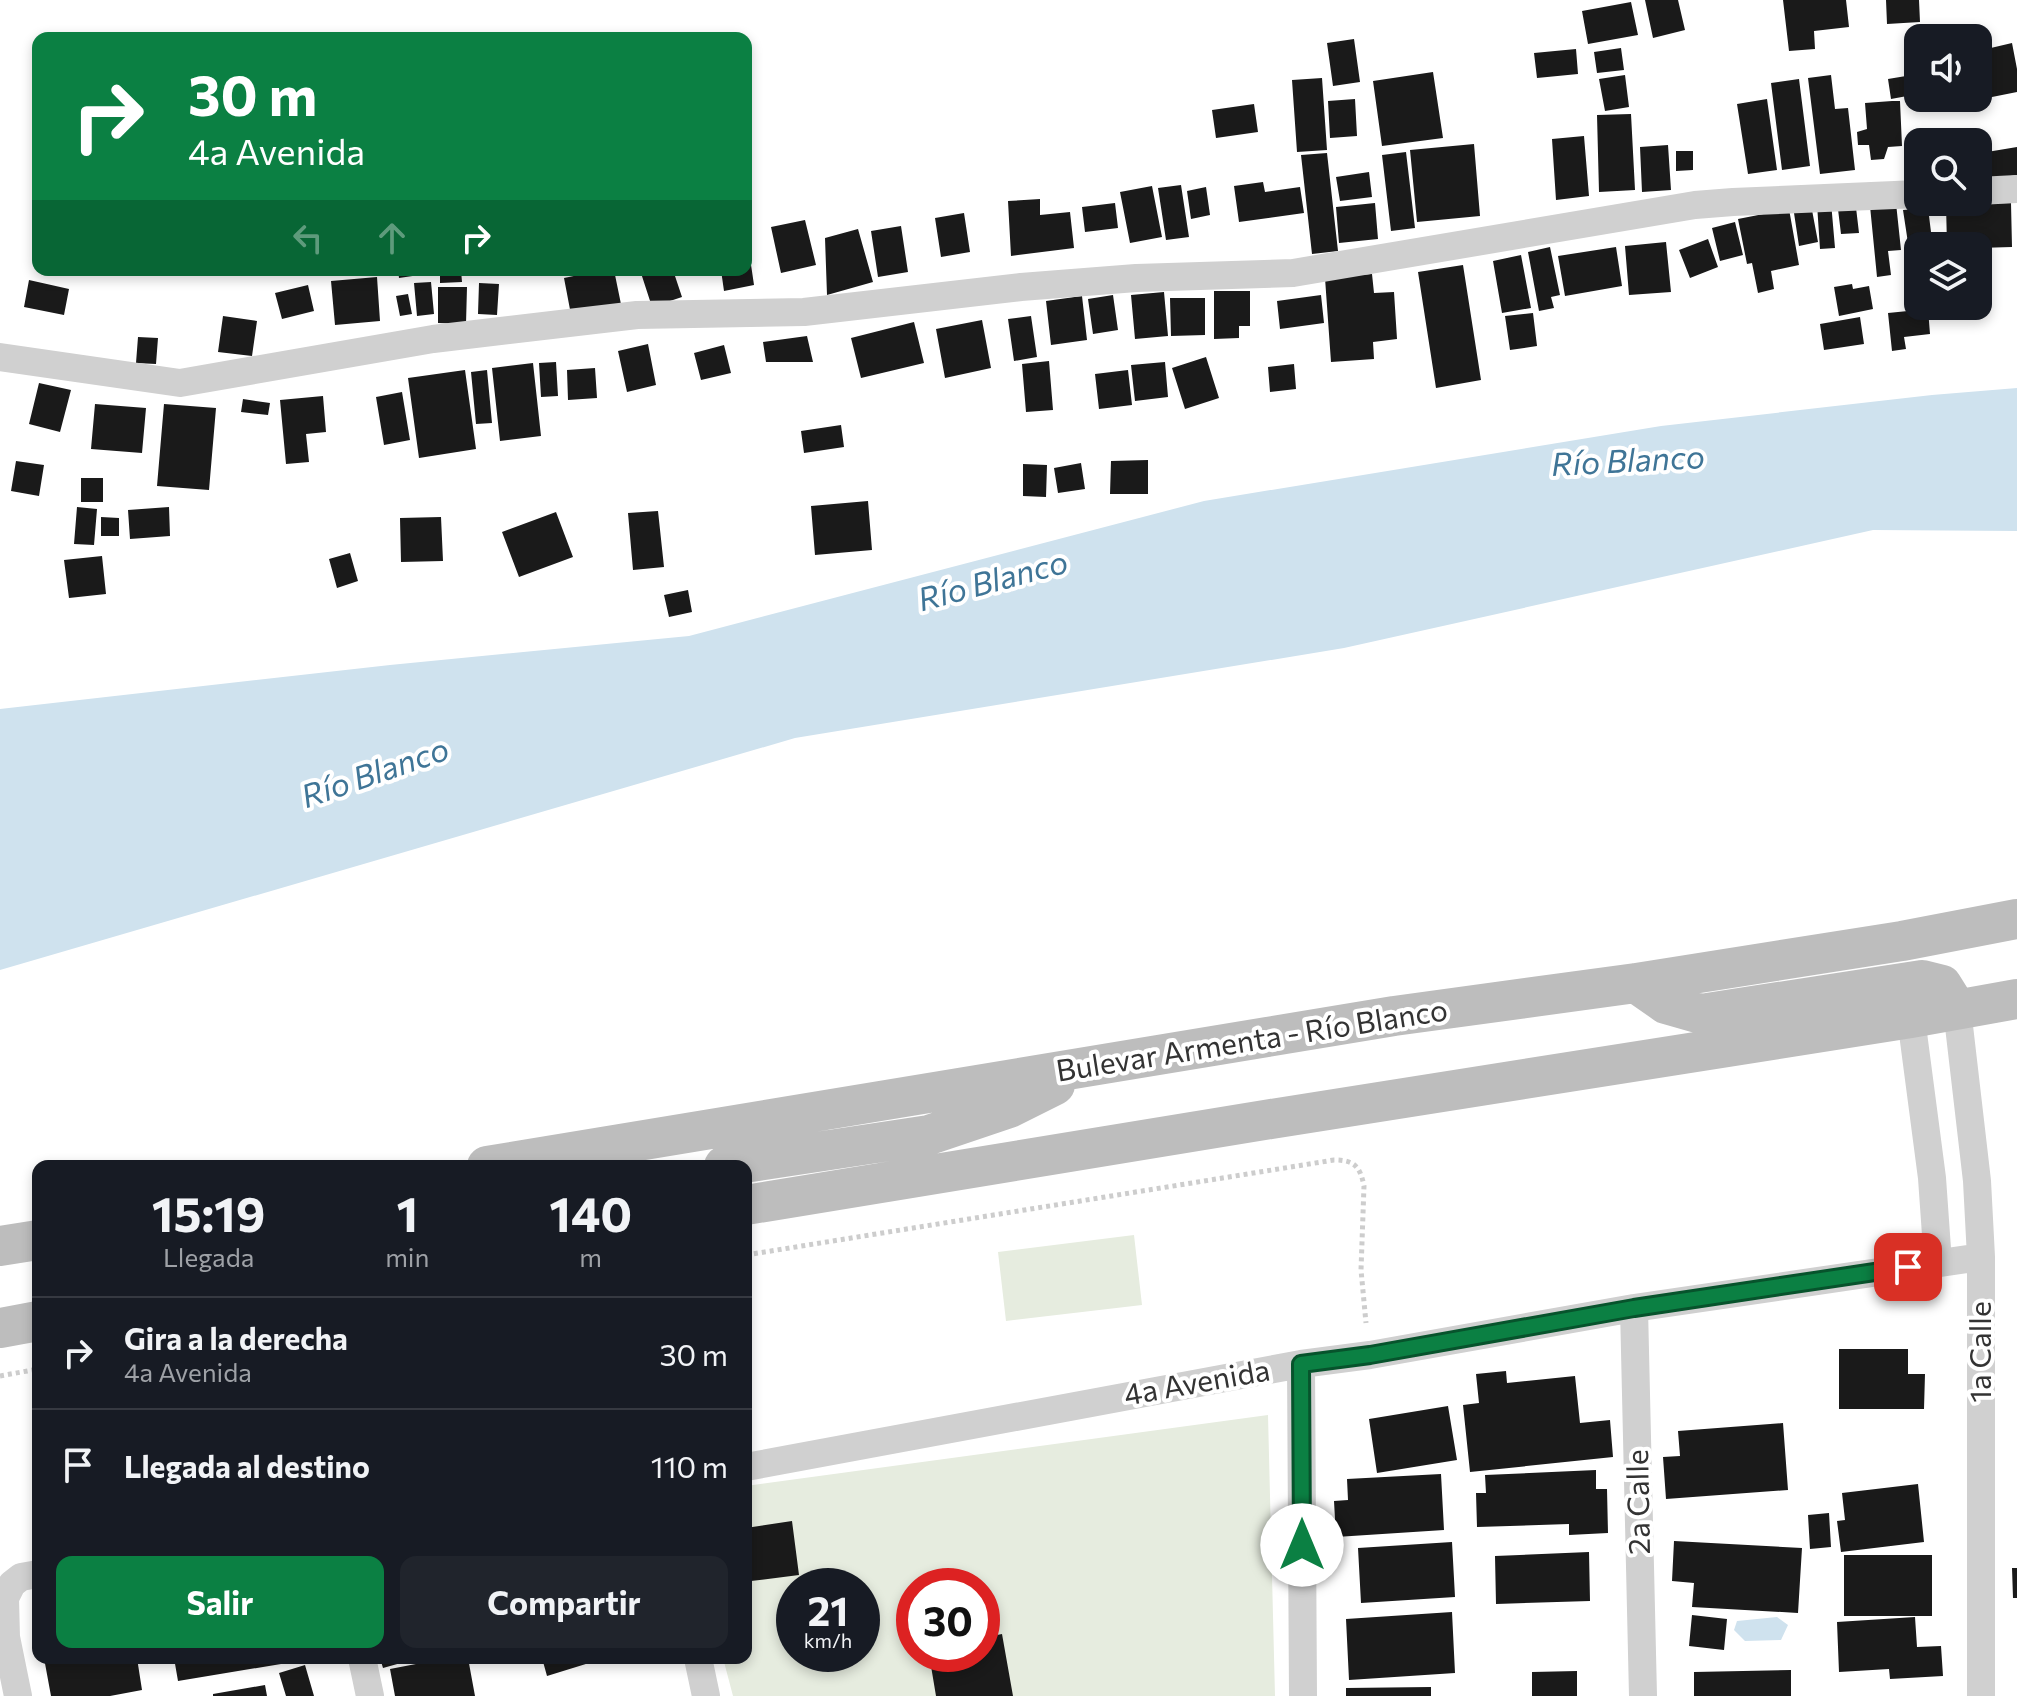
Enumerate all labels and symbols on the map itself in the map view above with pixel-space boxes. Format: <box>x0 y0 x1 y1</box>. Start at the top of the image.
water label: Río Blanco <box>1550 435 1706 483</box>
water label: Río Blanco <box>913 540 1072 618</box>
water label: Río Blanco <box>295 727 454 815</box>
street label: Bulevar Armenta - Río Blanco <box>1053 989 1450 1088</box>
pin <box>1874 1233 1942 1301</box>
street label: 1a Calle <box>1960 1301 1997 1403</box>
street label: 4a Avenida <box>1121 1350 1272 1412</box>
street label: 2a Calle <box>1617 1449 1656 1555</box>
position arrow <box>1260 1503 1344 1587</box>
speed limit sign: 30 <box>896 1568 1000 1672</box>

